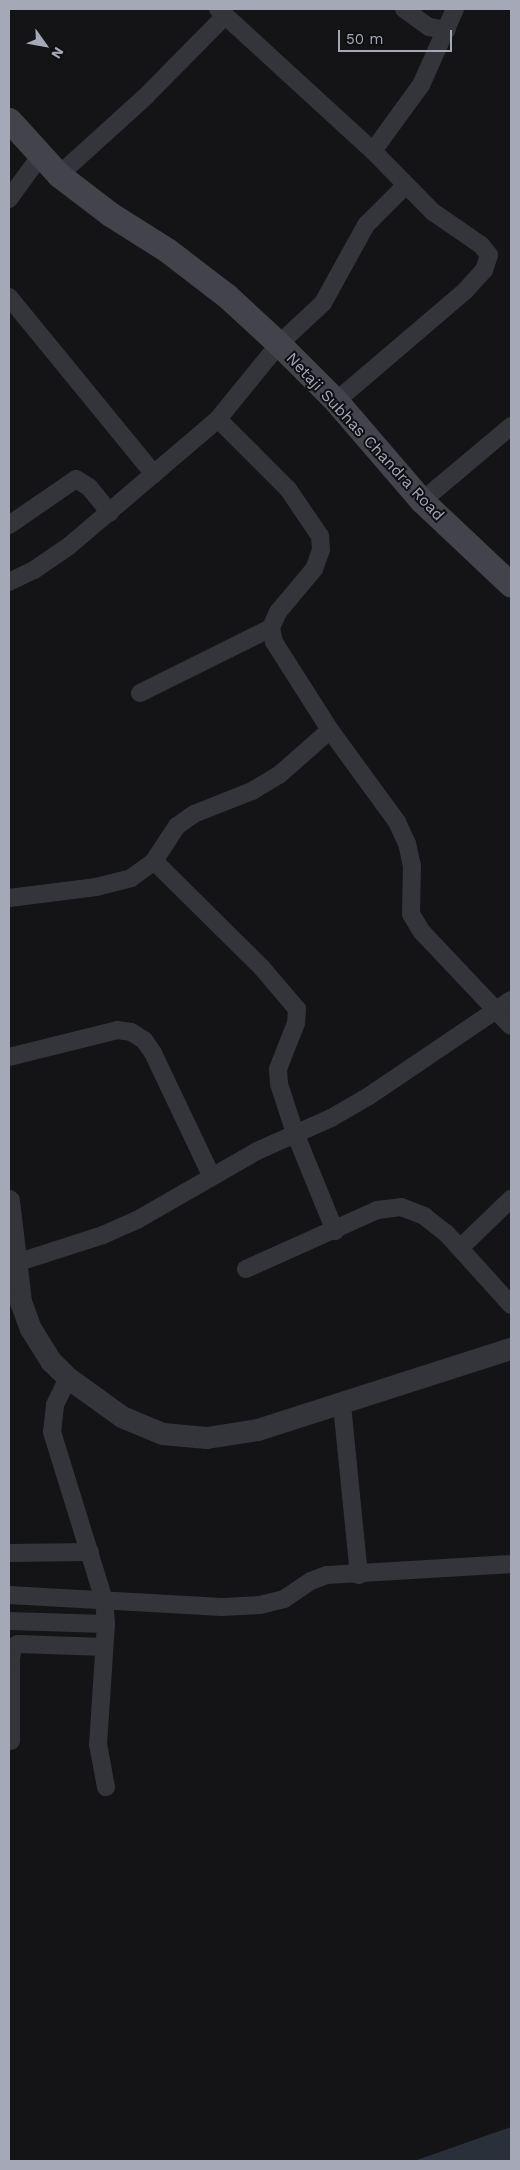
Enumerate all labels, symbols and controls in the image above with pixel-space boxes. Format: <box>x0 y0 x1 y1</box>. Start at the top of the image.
north arrow <box>20 20 70 70</box>
scale bar <box>340 20 454 52</box>
text: 50 m <box>346 30 383 48</box>
text: N <box>48 44 67 62</box>
street label: Netaji Subhas Chandra Road <box>282 349 448 525</box>

